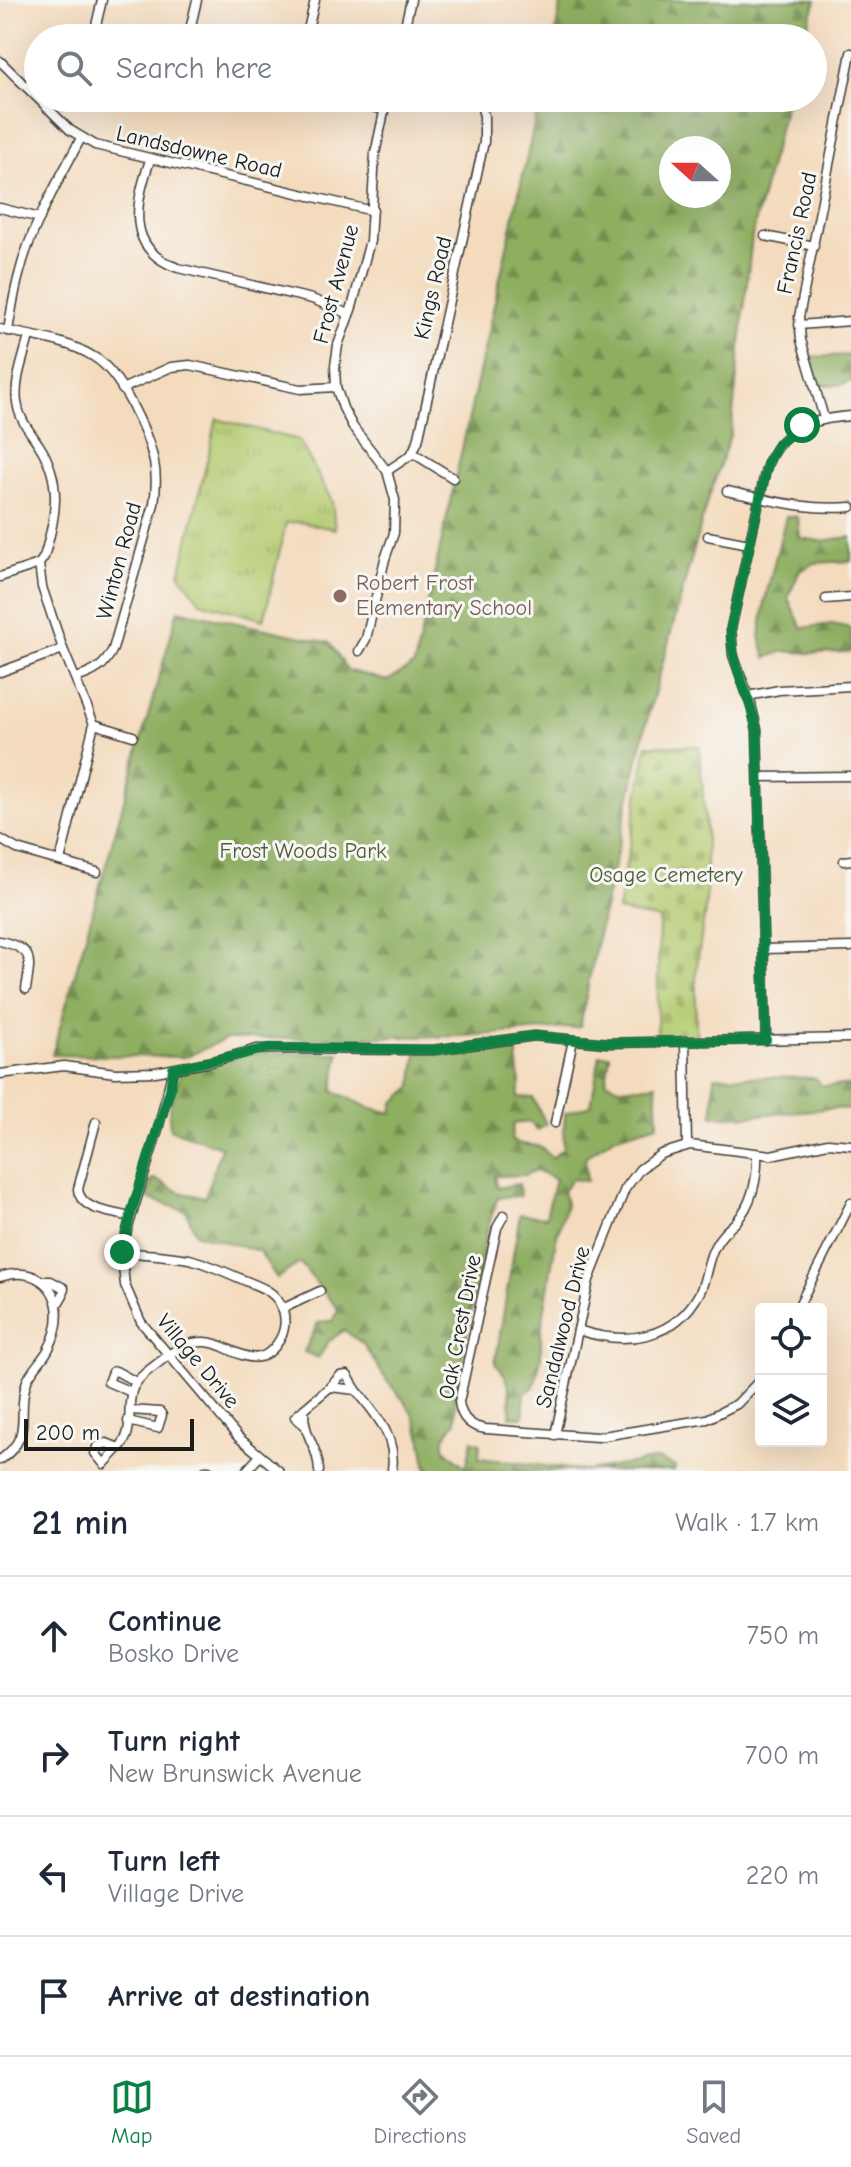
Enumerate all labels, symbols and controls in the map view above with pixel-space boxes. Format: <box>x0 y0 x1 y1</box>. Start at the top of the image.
search box <box>24 24 827 112</box>
icon: search <box>52 46 96 90</box>
text: Search here <box>116 51 272 86</box>
street label: Landsdowne Road <box>114 120 284 184</box>
north arrow <box>659 136 731 208</box>
street label: Francis Road <box>771 170 823 296</box>
street label: Frost Avenue <box>308 222 364 346</box>
street label: Kings Road <box>409 234 457 342</box>
route start <box>784 407 820 443</box>
street label: Winton Road <box>91 499 147 623</box>
place label: Robert Frost Elementary School <box>356 570 532 621</box>
marker: Robert Frost Elementary School <box>331 587 349 605</box>
park label: Frost Woods Park <box>219 838 387 864</box>
park label: Osage Cemetery <box>589 862 743 888</box>
route end <box>104 1234 140 1270</box>
street label: Sandalwood Drive <box>530 1243 596 1411</box>
street label: Oak Crest Drive <box>433 1253 487 1401</box>
map controls <box>755 1303 827 1447</box>
button: locate <box>755 1303 827 1375</box>
street label: Village Drive <box>151 1309 245 1413</box>
button: layers <box>755 1375 827 1447</box>
scale bar <box>24 1415 194 1451</box>
text: 200 m <box>36 1420 100 1446</box>
text: 21 min <box>32 1503 128 1543</box>
text: Walk · 1.7 km <box>675 1508 819 1538</box>
text: Continue <box>108 1604 222 1639</box>
icon: ahead <box>32 1614 76 1658</box>
text: 750 m <box>747 1621 819 1651</box>
text: Bosko Drive <box>108 1639 239 1669</box>
text: Turn right <box>108 1724 240 1759</box>
icon: right <box>32 1734 76 1778</box>
text: 700 m <box>745 1741 819 1771</box>
text: New Brunswick Avenue <box>108 1759 362 1789</box>
text: Turn left <box>108 1844 220 1879</box>
icon: left <box>32 1854 76 1898</box>
text: 220 m <box>746 1861 819 1891</box>
text: Village Drive <box>108 1879 244 1909</box>
icon: arrive <box>32 1974 76 2018</box>
text: Arrive at destination <box>108 1979 370 2014</box>
tab: Map <box>110 2075 154 2149</box>
tab: Directions <box>374 2075 467 2149</box>
tab: Saved <box>686 2075 741 2149</box>

